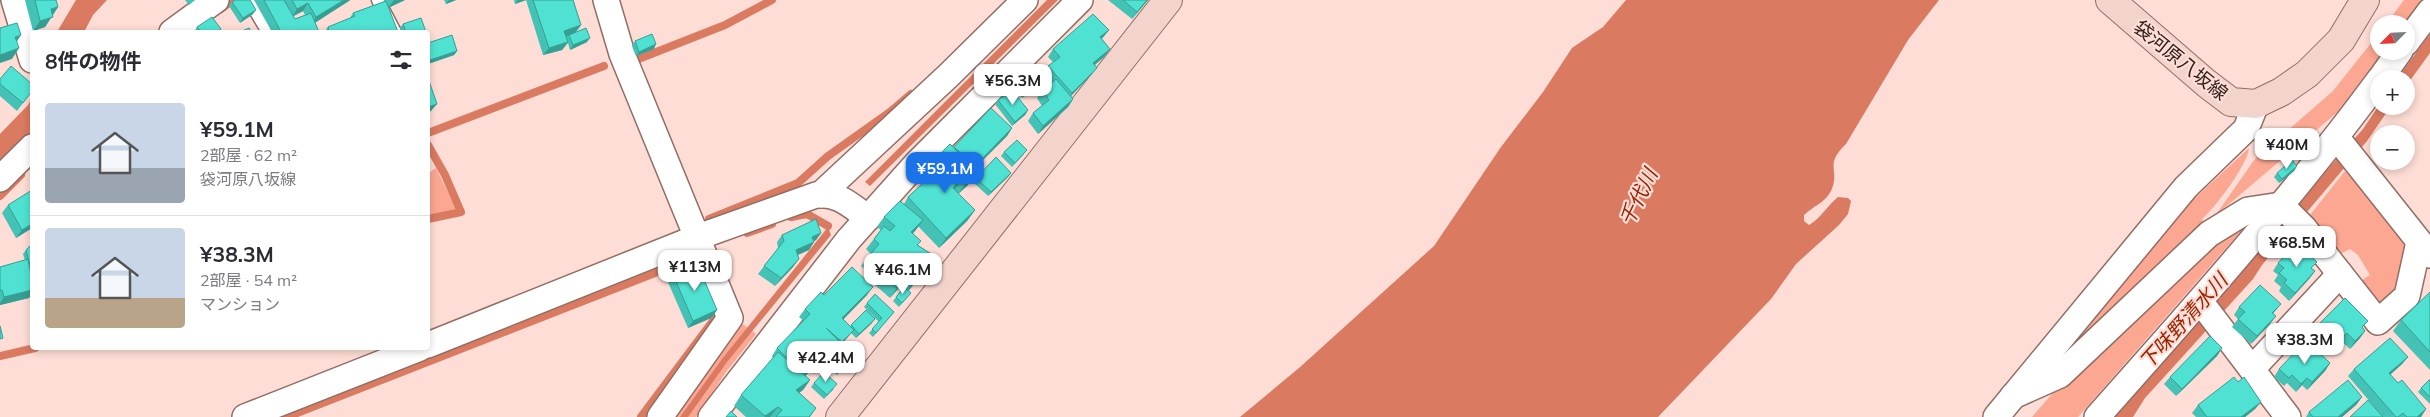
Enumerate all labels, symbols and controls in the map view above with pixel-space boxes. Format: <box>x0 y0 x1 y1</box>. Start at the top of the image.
street label: 袋河原八坂線 <box>2129 15 2233 105</box>
north arrow <box>2370 15 2415 60</box>
map controls <box>2370 15 2415 170</box>
icon: filters <box>387 46 415 74</box>
text: 8件の物件 <box>45 48 142 74</box>
pin: ¥56.3M <box>972 64 1054 106</box>
text: ¥56.3M <box>985 70 1041 90</box>
button: + <box>2370 70 2415 115</box>
text: ¥59.1M <box>200 116 274 142</box>
icon: home <box>85 123 145 183</box>
button: − <box>2370 125 2415 170</box>
pin: ¥40M <box>2257 128 2317 170</box>
text: ¥40M <box>2266 134 2308 154</box>
text: 2部屋 · 62 m² <box>200 145 297 165</box>
pin: ¥59.1M <box>904 152 986 194</box>
text: ¥59.1M <box>917 158 973 178</box>
water label: 千代川 <box>1614 163 1663 229</box>
text: 袋河原八坂線 <box>200 169 296 189</box>
pin: ¥68.5M <box>2256 226 2338 268</box>
text: ¥68.5M <box>2269 232 2325 252</box>
text: ¥38.3M <box>200 241 274 267</box>
icon: home <box>85 248 145 308</box>
pin: ¥113M <box>660 250 730 292</box>
pin: ¥46.1M <box>862 252 944 295</box>
text: ¥113M <box>669 256 721 276</box>
text: ¥46.1M <box>875 259 931 279</box>
water label: 下味野清水川 <box>2134 267 2234 374</box>
text: 2部屋 · 54 m² <box>200 270 297 290</box>
text: マンション <box>200 294 280 314</box>
pin: ¥38.3M <box>2264 322 2346 365</box>
text: ¥38.3M <box>2277 329 2333 349</box>
pin: ¥42.4M <box>785 340 867 383</box>
text: ¥42.4M <box>798 347 854 367</box>

